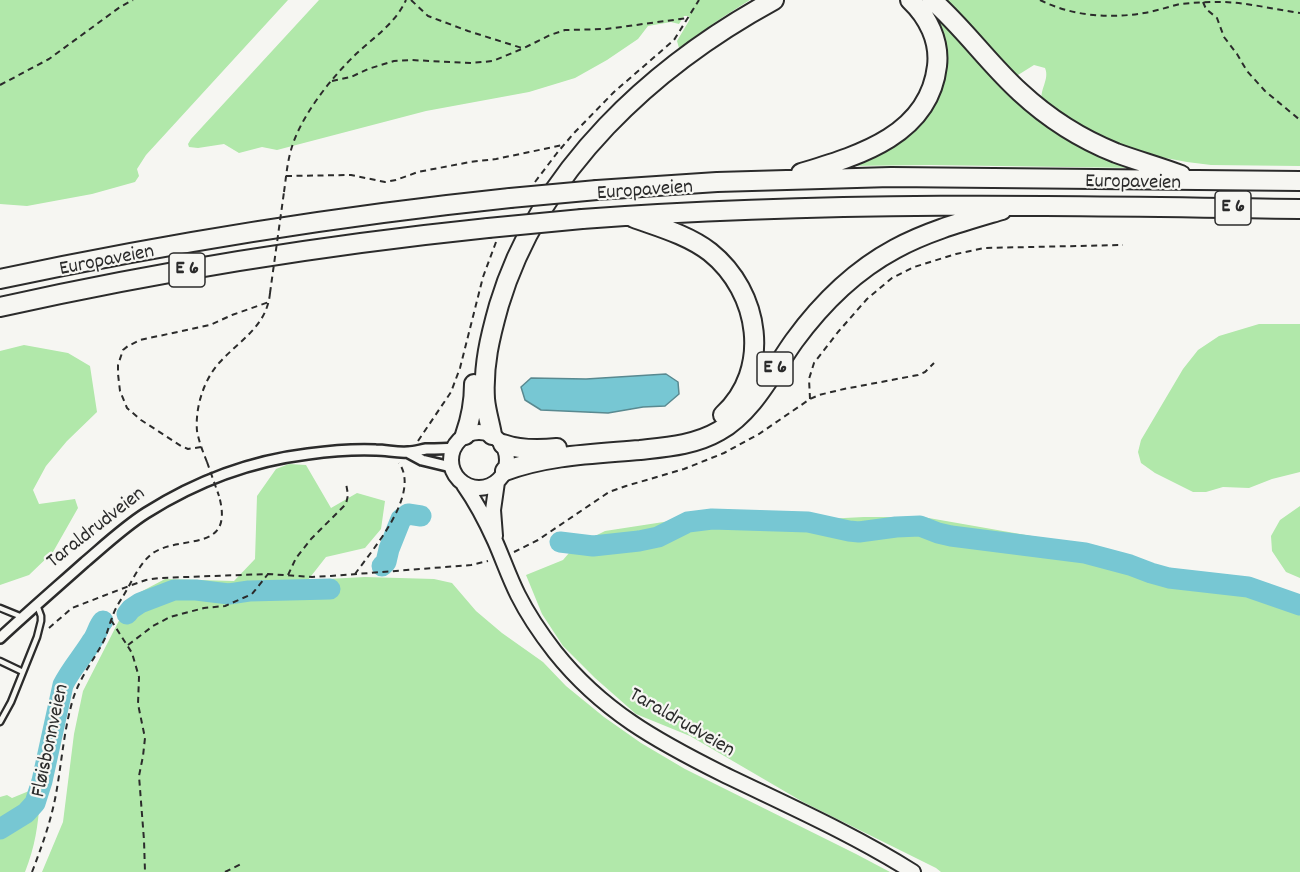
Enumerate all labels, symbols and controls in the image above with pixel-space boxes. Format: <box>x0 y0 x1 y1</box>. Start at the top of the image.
street label: Europaveien <box>1085 171 1181 197</box>
street label: Europaveien <box>596 176 694 208</box>
road number: E 6 <box>1215 191 1251 225</box>
street label: Europaveien <box>57 240 157 284</box>
road number: E 6 <box>169 253 205 287</box>
road number: E 6 <box>757 352 793 386</box>
street label: Taraldrudveien <box>43 483 151 575</box>
street label: Fløisbonnveien <box>28 682 76 800</box>
street label: Taraldrudveien <box>624 684 738 764</box>

